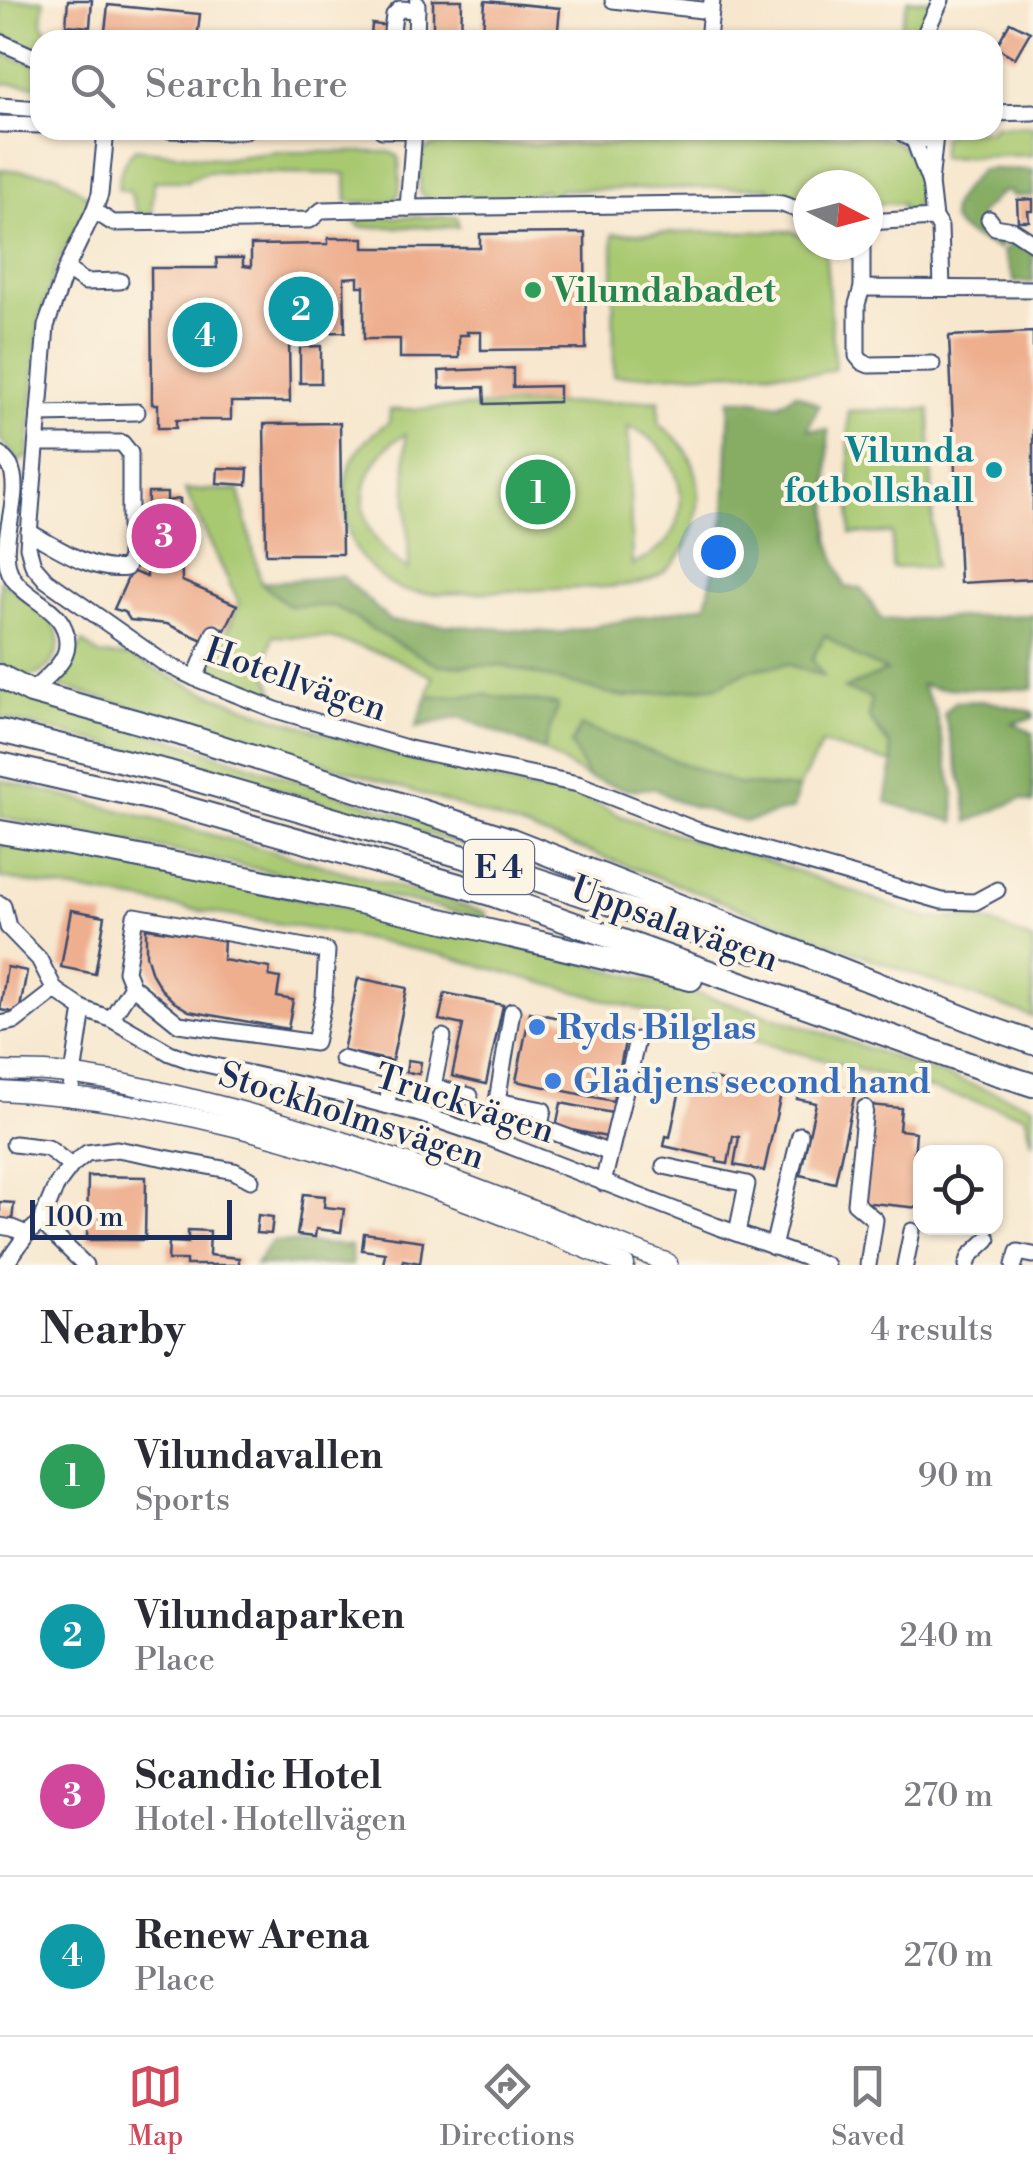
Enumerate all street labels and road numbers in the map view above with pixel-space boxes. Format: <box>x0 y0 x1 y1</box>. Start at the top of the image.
street label: Hotellvägen <box>199 629 392 732</box>
road number: E 4 <box>464 840 534 894</box>
street label: Uppsalavägen <box>565 867 784 982</box>
street label: Stockholmsvägen <box>213 1053 490 1180</box>
street label: Truckvägen <box>369 1055 560 1154</box>

